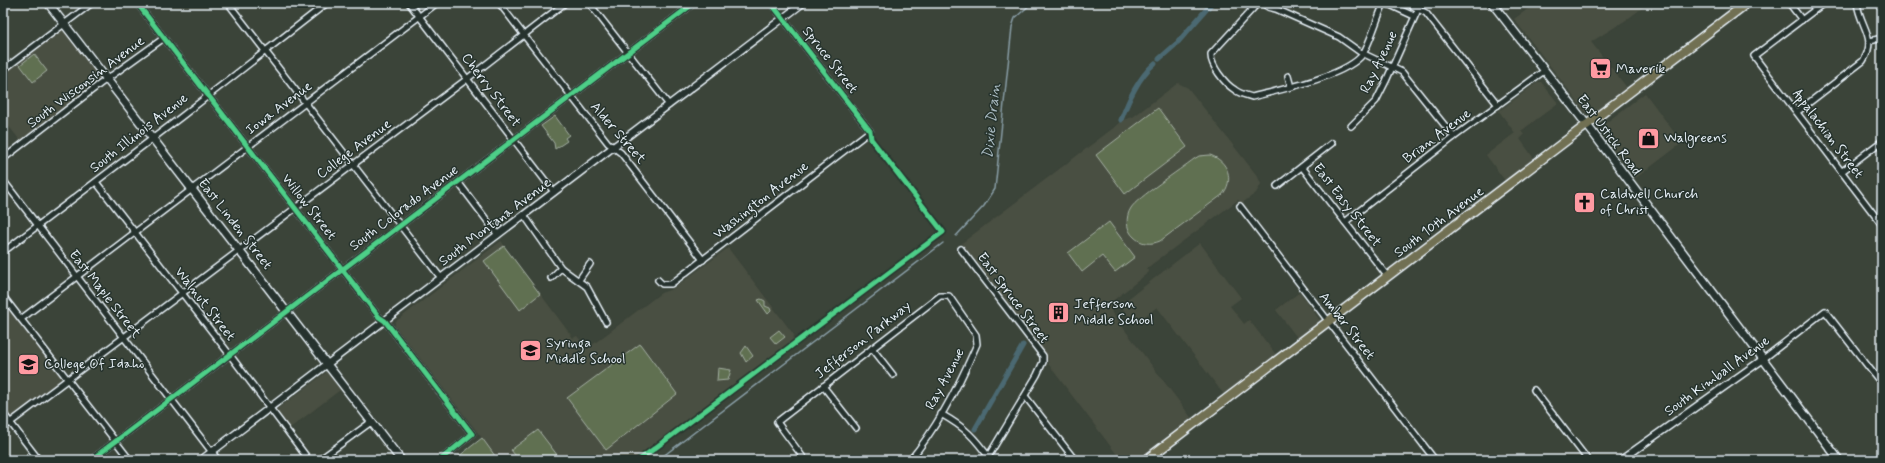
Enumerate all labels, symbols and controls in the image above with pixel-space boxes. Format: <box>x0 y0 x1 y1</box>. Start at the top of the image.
street label: Spruce Street <box>798 23 862 97</box>
street label: Ray Avenue <box>1356 28 1402 96</box>
street label: South Wisconsin Avenue <box>24 32 148 132</box>
street label: Cherry Street <box>457 49 525 131</box>
supermarket icon: Maverik <box>1588 56 1614 82</box>
place label: Maverik <box>1616 60 1665 78</box>
street label: Iowa Avenue <box>242 77 316 139</box>
water label: Dixie Drain <box>978 82 1006 160</box>
street label: Appalachian Street <box>1788 86 1868 183</box>
street label: South Illinois Avenue <box>86 89 192 177</box>
street label: East Ustick Road <box>1573 91 1645 179</box>
street label: Alder Street <box>586 98 650 168</box>
street label: Brian Avenue <box>1399 104 1475 168</box>
street label: College Avenue <box>313 115 395 183</box>
shop icon: Walgreens <box>1635 125 1661 151</box>
place label: Walgreens <box>1664 129 1727 148</box>
street label: Washington Avenue <box>710 157 814 244</box>
street label: East Easy Street <box>1309 160 1386 251</box>
street label: South Colorado Avenue <box>346 161 462 255</box>
street label: Willow Street <box>278 170 340 244</box>
street label: South Montana Avenue <box>435 174 555 270</box>
street label: East Linden Street <box>194 175 276 273</box>
street label: South 10th Avenue <box>1390 182 1488 262</box>
place label: Caldwell Church of Christ <box>1600 185 1698 219</box>
church icon: Caldwell Church of Christ <box>1572 189 1598 215</box>
street label: East Maple Street <box>65 246 146 342</box>
street label: East Spruce Street <box>973 249 1053 347</box>
street label: Walnut Street <box>171 263 239 345</box>
street label: Amber Street <box>1315 288 1379 364</box>
place label: Jefferson Middle School <box>1074 295 1153 329</box>
street label: Jefferson Parkway <box>811 297 915 383</box>
building icon: Jefferson Middle School <box>1045 299 1071 325</box>
street label: South Kimball Avenue <box>1661 331 1774 420</box>
place label: Syringa Middle School <box>546 334 625 368</box>
school or university icon: Syringa Middle School <box>518 338 544 364</box>
street label: Ray Avenue <box>921 345 969 413</box>
school or university icon: College Of Idaho <box>16 351 42 377</box>
place label: College Of Idaho <box>44 355 144 373</box>

